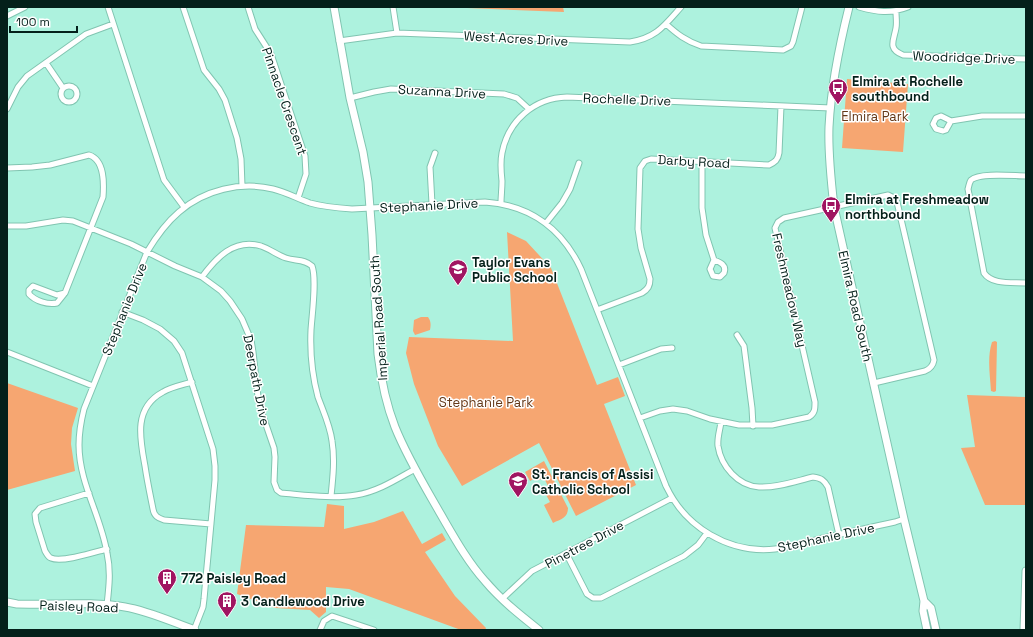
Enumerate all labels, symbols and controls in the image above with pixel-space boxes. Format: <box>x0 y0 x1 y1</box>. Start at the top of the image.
scale bar <box>10 8 77 34</box>
text: 100 m <box>16 14 50 30</box>
street label: West Acres Drive <box>463 27 569 50</box>
street label: Pinnacle Crescent <box>258 45 311 157</box>
street label: Woodridge Drive <box>912 47 1016 68</box>
place label: Elmira at Rochelle southbound <box>852 73 963 105</box>
bus stop icon: Elmira at Rochelle southbound <box>827 77 849 105</box>
street label: Suzanna Drive <box>398 81 486 102</box>
street label: Rochelle Drive <box>583 89 671 110</box>
park label: Elmira Park <box>841 108 909 125</box>
street label: Darby Road <box>657 151 731 172</box>
place label: Elmira at Freshmeadow northbound <box>845 191 989 223</box>
street label: Stephanie Drive <box>379 194 479 217</box>
bus stop icon: Elmira at Freshmeadow northbound <box>820 195 842 223</box>
street label: Freshmeadow Way <box>768 231 811 349</box>
street label: Elmira Road South <box>834 249 877 363</box>
place label: Taylor Evans Public School <box>472 254 557 286</box>
street label: Imperial Road South <box>366 255 391 381</box>
school or university icon: Taylor Evans Public School <box>447 258 469 286</box>
street label: Stephanie Drive <box>98 260 151 358</box>
street label: Deerpath Drive <box>239 333 274 427</box>
park label: Stephanie Park <box>439 394 533 411</box>
place label: St. Francis of Assisi Catholic School <box>532 466 653 498</box>
school or university icon: St. Francis of Assisi Catholic School <box>507 470 529 498</box>
street label: Pinetree Drive <box>542 517 627 572</box>
street label: Stephanie Drive <box>776 519 876 556</box>
building icon: 772 Paisley Road <box>156 567 178 595</box>
place label: 772 Paisley Road <box>181 570 286 587</box>
building icon: 3 Candlewood Drive <box>216 590 238 618</box>
place label: 3 Candlewood Drive <box>241 593 365 610</box>
street label: Paisley Road <box>39 597 119 616</box>

